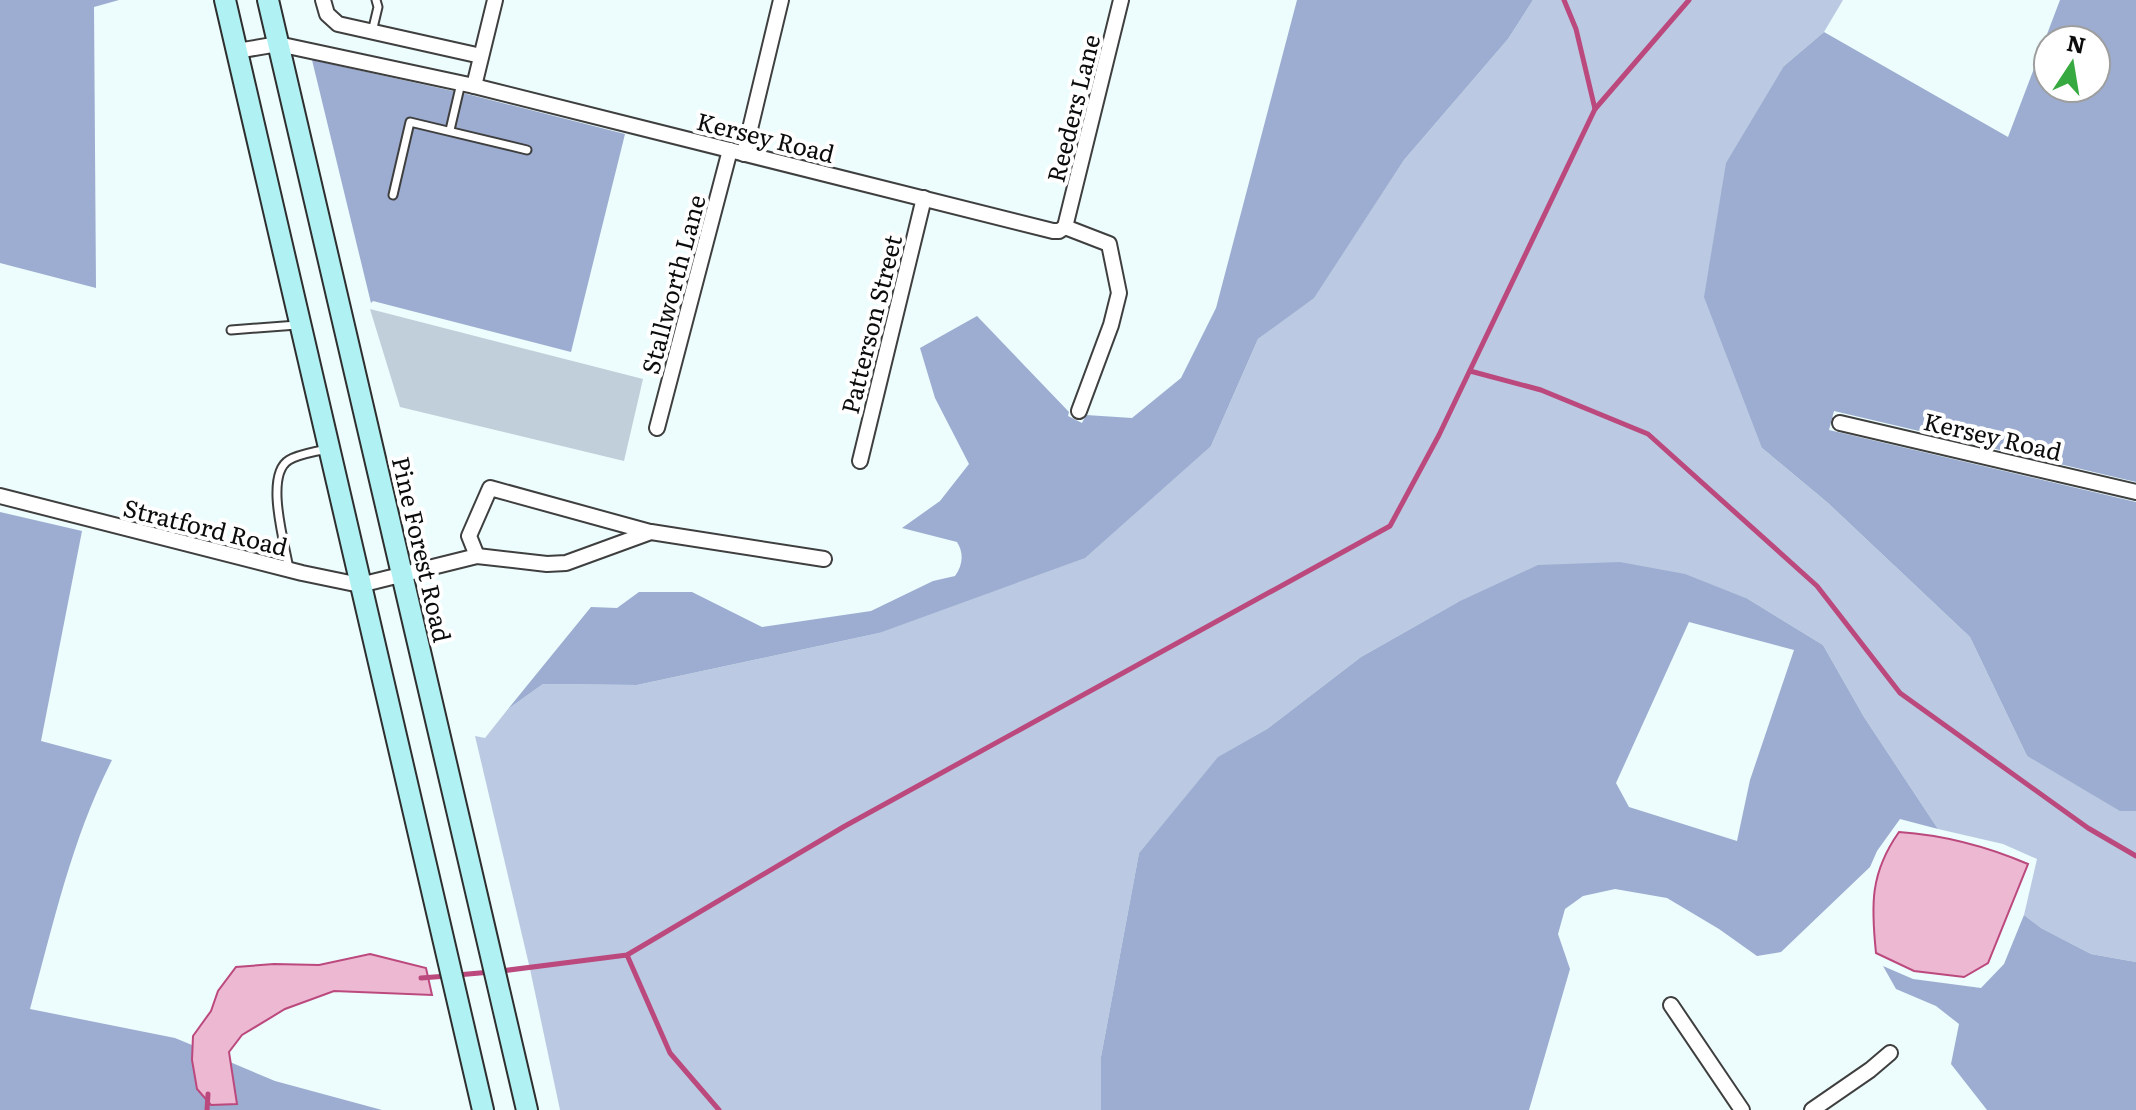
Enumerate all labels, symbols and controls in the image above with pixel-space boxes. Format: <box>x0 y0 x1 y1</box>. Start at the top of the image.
north arrow <box>2032 24 2112 104</box>
text: N <box>2064 25 2089 61</box>
street label: Reeders Lane <box>1037 30 1107 186</box>
street label: Kersey Road <box>693 102 839 170</box>
street label: Stallworth Lane <box>631 190 713 378</box>
street label: Patterson Street <box>831 230 909 417</box>
street label: Kersey Road <box>1920 402 2066 468</box>
street label: Pine Forest Road <box>385 453 461 646</box>
street label: Stratford Road <box>120 489 292 563</box>

